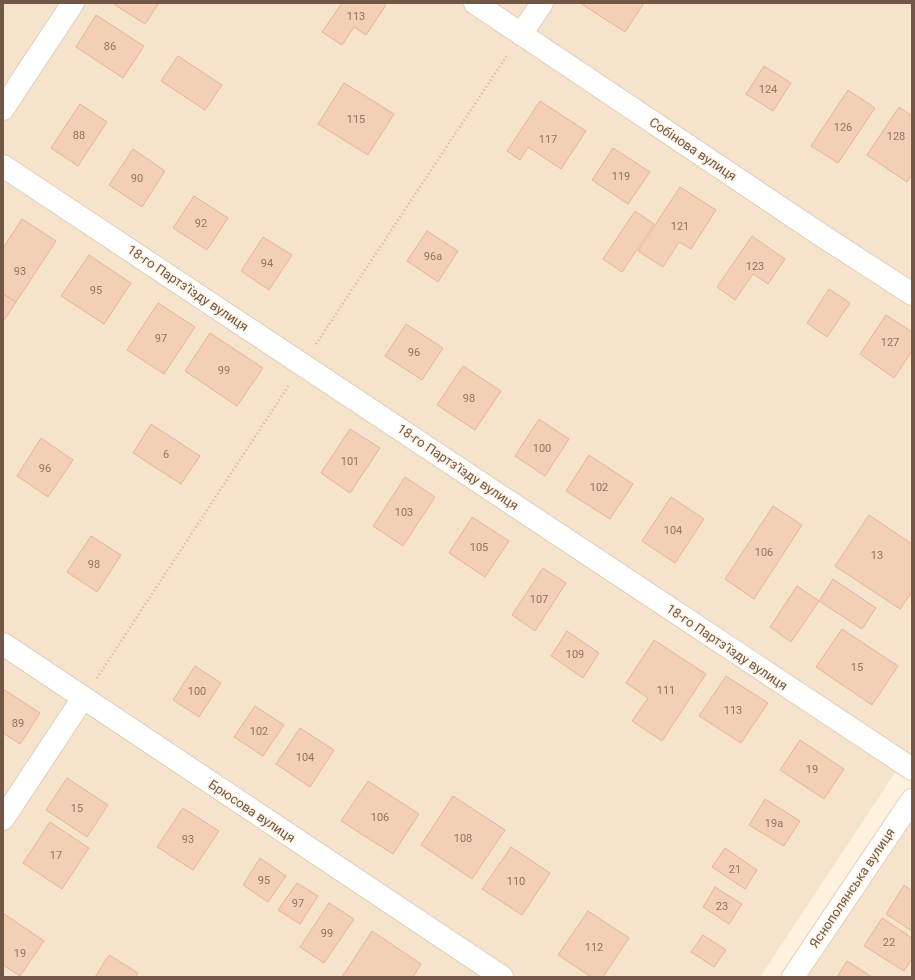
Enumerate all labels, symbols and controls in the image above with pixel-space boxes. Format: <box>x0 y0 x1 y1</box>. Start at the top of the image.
house number: 113 <box>347 10 365 23</box>
house number: 86 <box>104 40 116 53</box>
house number: 124 <box>759 83 777 96</box>
house number: 115 <box>347 113 365 126</box>
street label: Собінова вулиця <box>646 114 740 184</box>
house number: 126 <box>834 121 852 134</box>
house number: 88 <box>73 129 85 142</box>
house number: 128 <box>887 130 905 143</box>
house number: 117 <box>539 133 557 146</box>
house number: 119 <box>612 170 630 183</box>
house number: 90 <box>131 172 143 185</box>
house number: 92 <box>195 217 207 230</box>
house number: 121 <box>671 220 689 233</box>
street label: 18-го Партз’їзду вулиця <box>125 242 251 334</box>
house number: 96а <box>424 250 442 263</box>
house number: 94 <box>261 257 273 270</box>
house number: 123 <box>746 260 764 273</box>
house number: 93 <box>14 265 26 278</box>
house number: 95 <box>90 284 102 297</box>
house number: 97 <box>155 332 167 345</box>
house number: 127 <box>881 336 899 349</box>
house number: 96 <box>408 346 420 359</box>
house number: 99 <box>218 364 230 377</box>
house number: 98 <box>463 392 475 405</box>
street label: 18-го Партз’їзду вулиця <box>395 421 521 513</box>
house number: 100 <box>533 442 551 455</box>
house number: 6 <box>163 448 169 461</box>
house number: 101 <box>341 455 359 468</box>
house number: 96 <box>39 462 51 475</box>
house number: 102 <box>590 481 608 494</box>
house number: 103 <box>395 506 413 519</box>
house number: 104 <box>664 524 682 537</box>
house number: 105 <box>470 541 488 554</box>
house number: 106 <box>755 546 773 559</box>
house number: 13 <box>871 549 883 562</box>
house number: 98 <box>88 558 100 571</box>
house number: 107 <box>530 593 548 606</box>
street label: 18-го Партз’їзду вулиця <box>664 601 790 693</box>
house number: 109 <box>566 648 584 661</box>
house number: 15 <box>851 661 863 674</box>
house number: 111 <box>657 684 675 697</box>
house number: 100 <box>188 685 206 698</box>
house number: 113 <box>724 704 742 717</box>
house number: 89 <box>12 717 24 730</box>
house number: 102 <box>250 725 268 738</box>
house number: 104 <box>296 751 314 764</box>
house number: 19 <box>806 763 818 776</box>
street label: Брюсова вулиця <box>206 776 298 846</box>
house number: 15 <box>71 802 83 815</box>
house number: 106 <box>371 811 389 824</box>
house number: 19а <box>765 817 783 830</box>
street label: Яснополянська вулиця <box>806 825 898 951</box>
house number: 108 <box>454 832 472 845</box>
house number: 93 <box>182 833 194 846</box>
house number: 17 <box>50 849 62 862</box>
house number: 21 <box>729 863 741 876</box>
house number: 95 <box>258 874 270 887</box>
house number: 110 <box>507 875 525 888</box>
house number: 97 <box>292 897 304 910</box>
house number: 23 <box>716 900 728 913</box>
house number: 99 <box>321 927 333 940</box>
house number: 22 <box>883 936 895 949</box>
house number: 112 <box>585 941 603 954</box>
house number: 19 <box>14 947 26 960</box>

